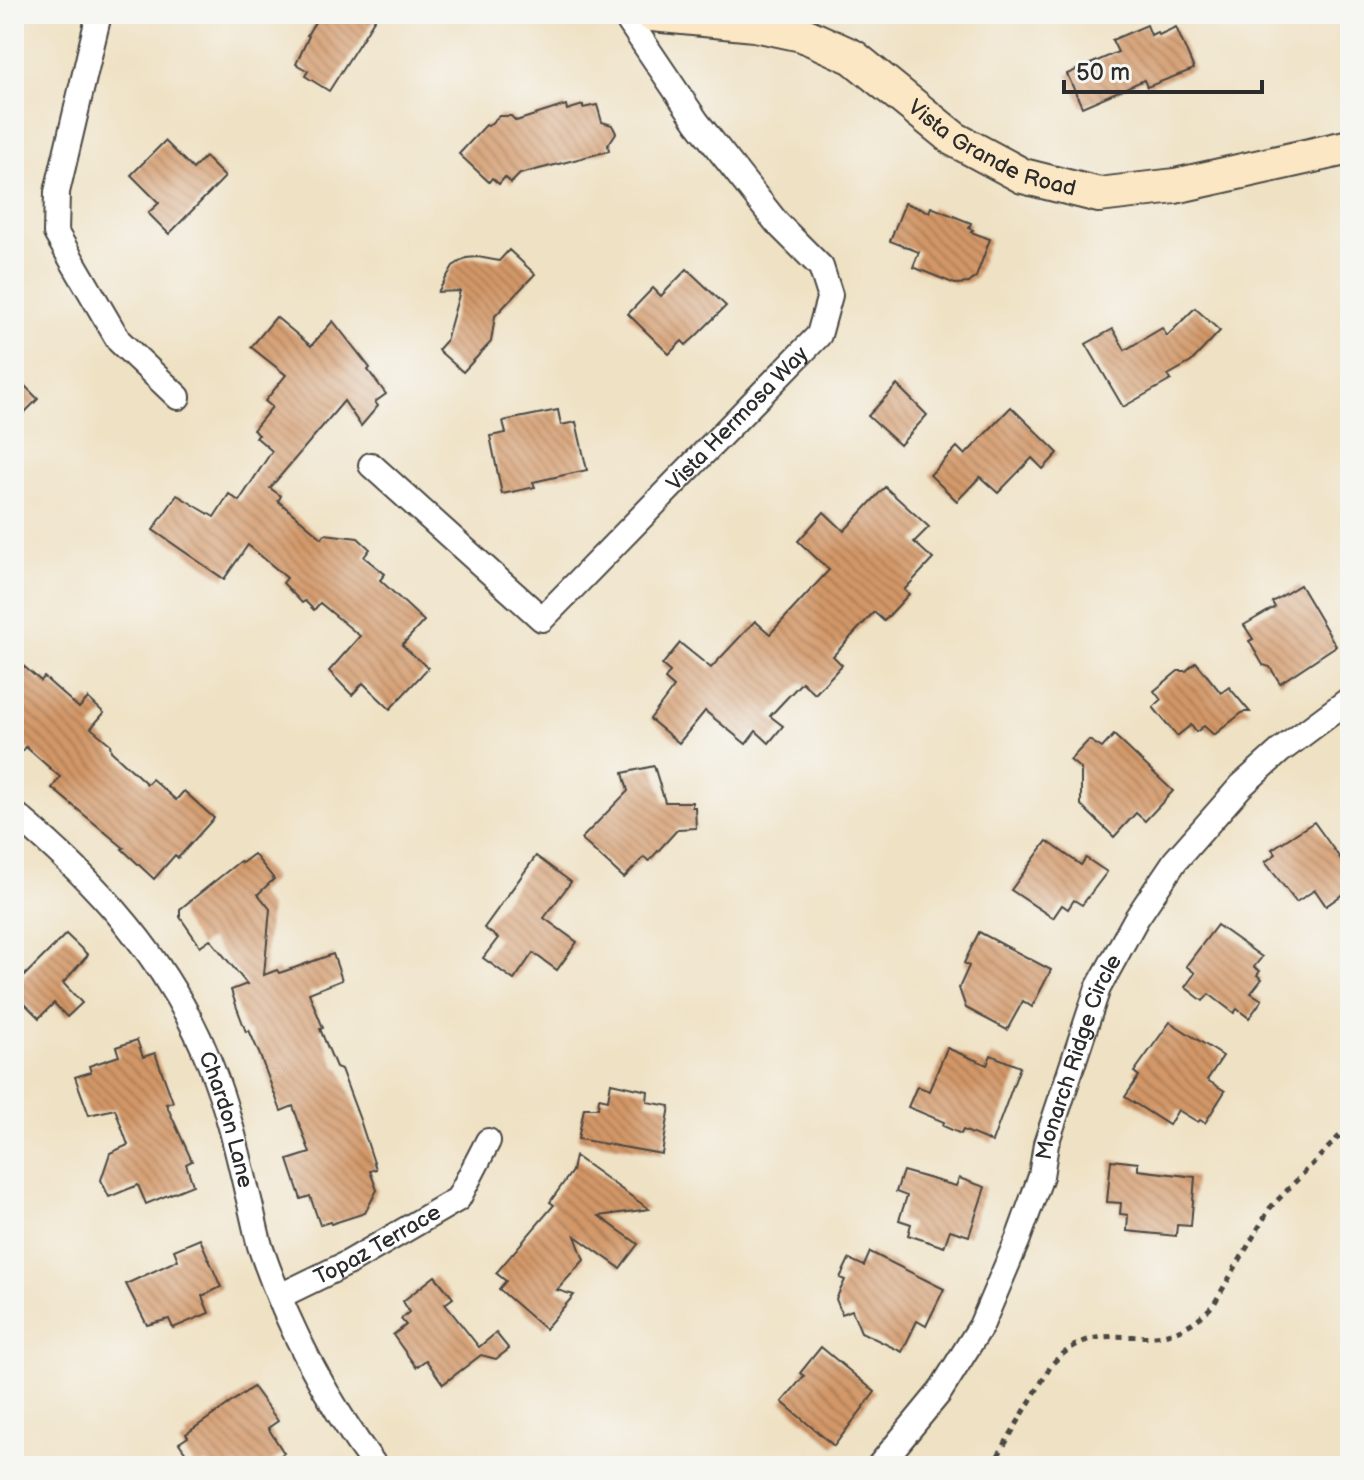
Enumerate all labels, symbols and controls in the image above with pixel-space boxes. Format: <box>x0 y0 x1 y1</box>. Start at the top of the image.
scale bar <box>1064 44 1262 94</box>
text: 50 m <box>1076 58 1130 87</box>
street label: Vista Grande Road <box>902 94 1079 202</box>
street label: Vista Hermosa Way <box>661 341 814 497</box>
street label: Monarch Ridge Circle <box>1030 950 1127 1162</box>
street label: Chardon Lane <box>193 1047 259 1191</box>
street label: Topaz Terrace <box>310 1199 446 1291</box>

